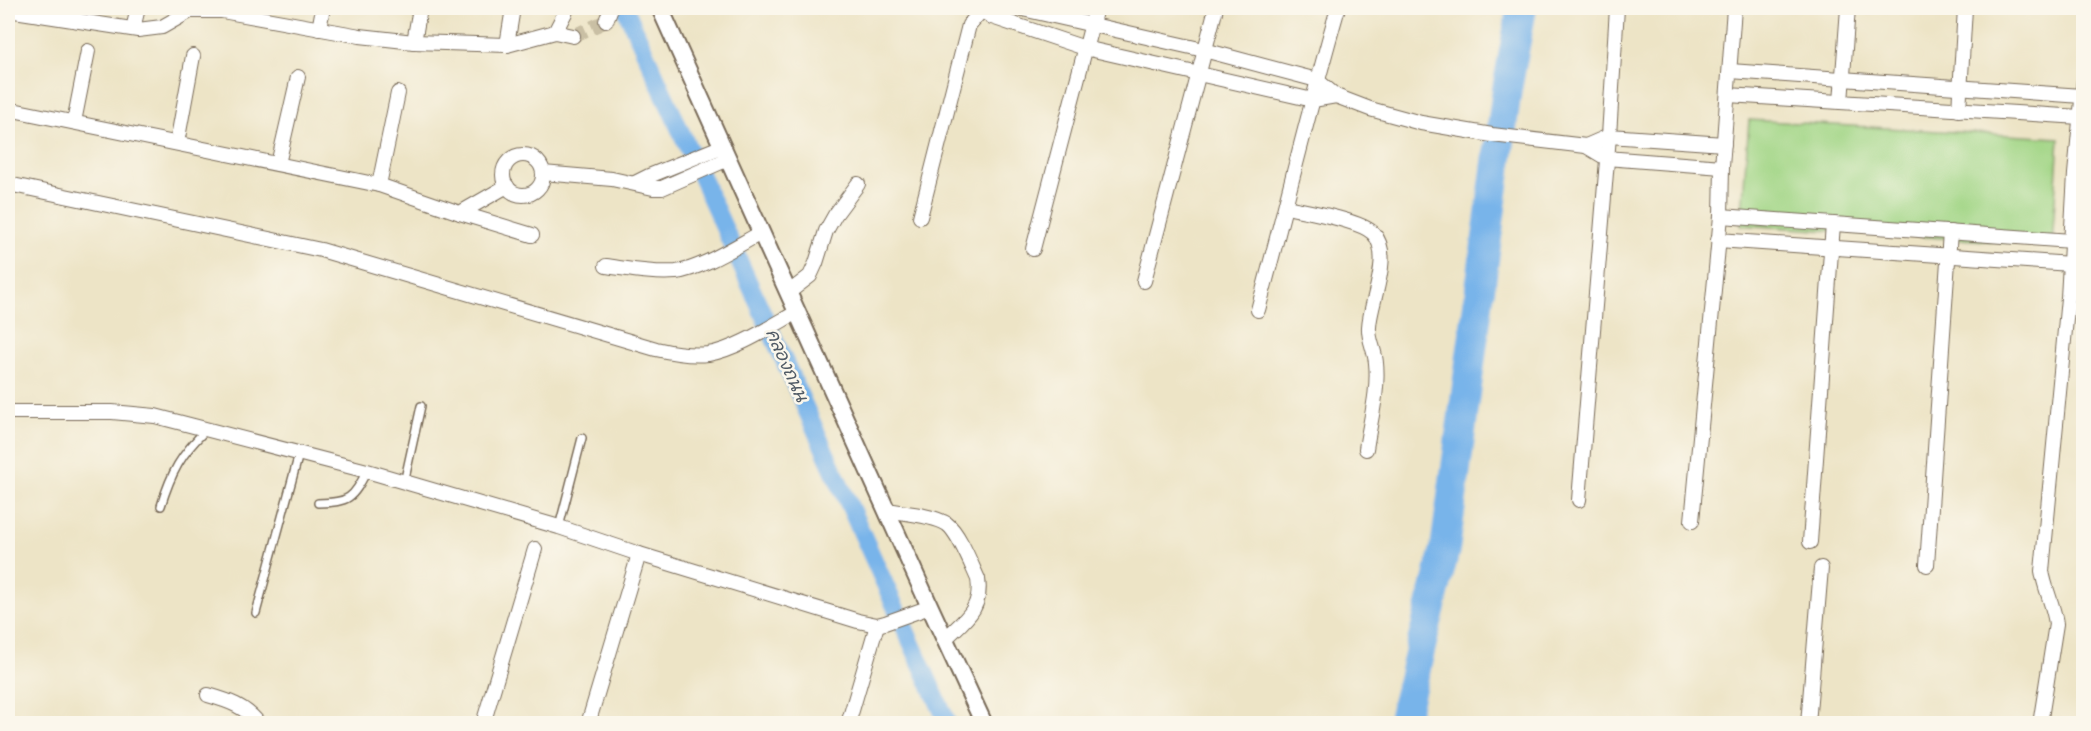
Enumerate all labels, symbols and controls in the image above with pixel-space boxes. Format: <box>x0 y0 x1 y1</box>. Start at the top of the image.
water label: คลองถนน <box>761 325 812 406</box>

